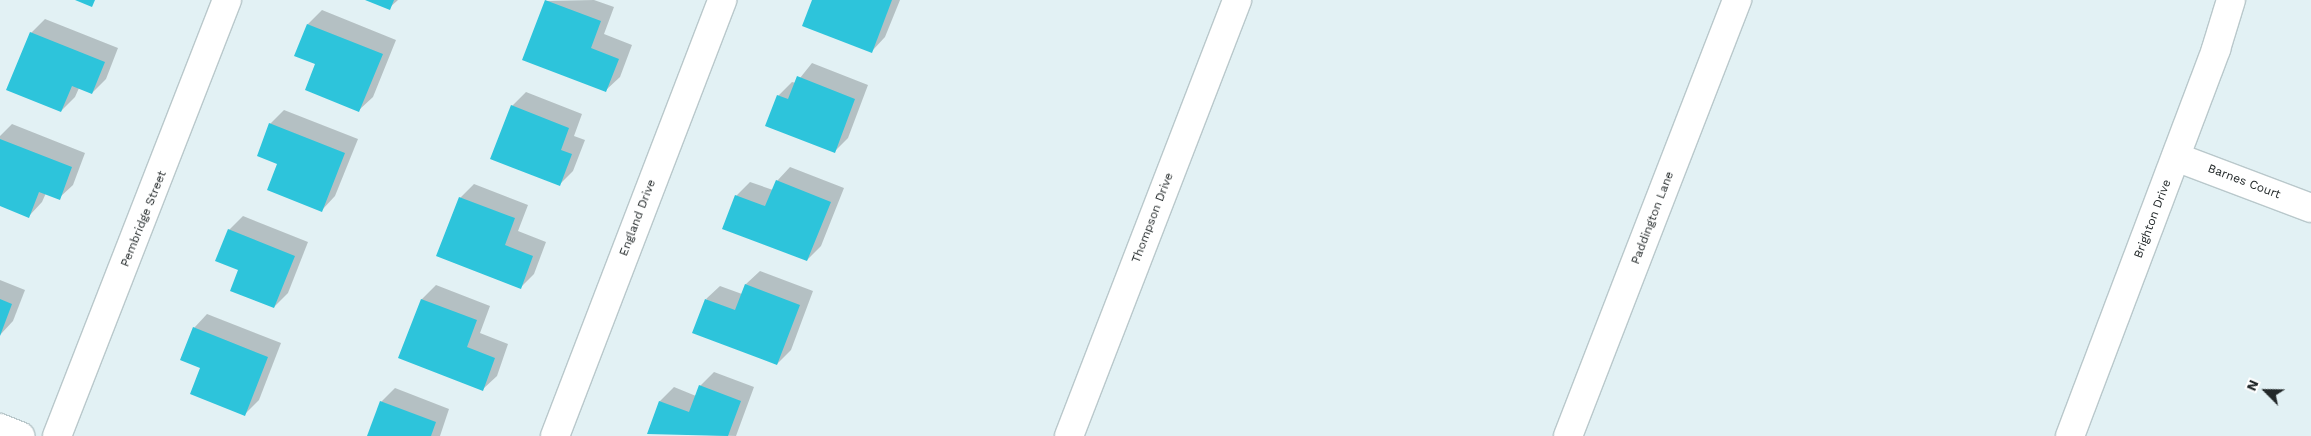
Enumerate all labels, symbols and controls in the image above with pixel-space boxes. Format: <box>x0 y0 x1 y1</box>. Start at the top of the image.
street label: Barnes Court <box>2206 162 2282 202</box>
street label: Pembridge Street <box>118 169 170 269</box>
street label: Paddington Lane <box>1629 170 1677 266</box>
street label: Thompson Drive <box>1129 171 1177 265</box>
street label: England Drive <box>617 178 659 258</box>
street label: Brighton Drive <box>2131 178 2175 260</box>
north arrow <box>2241 366 2291 416</box>
text: N <box>2243 377 2262 393</box>

